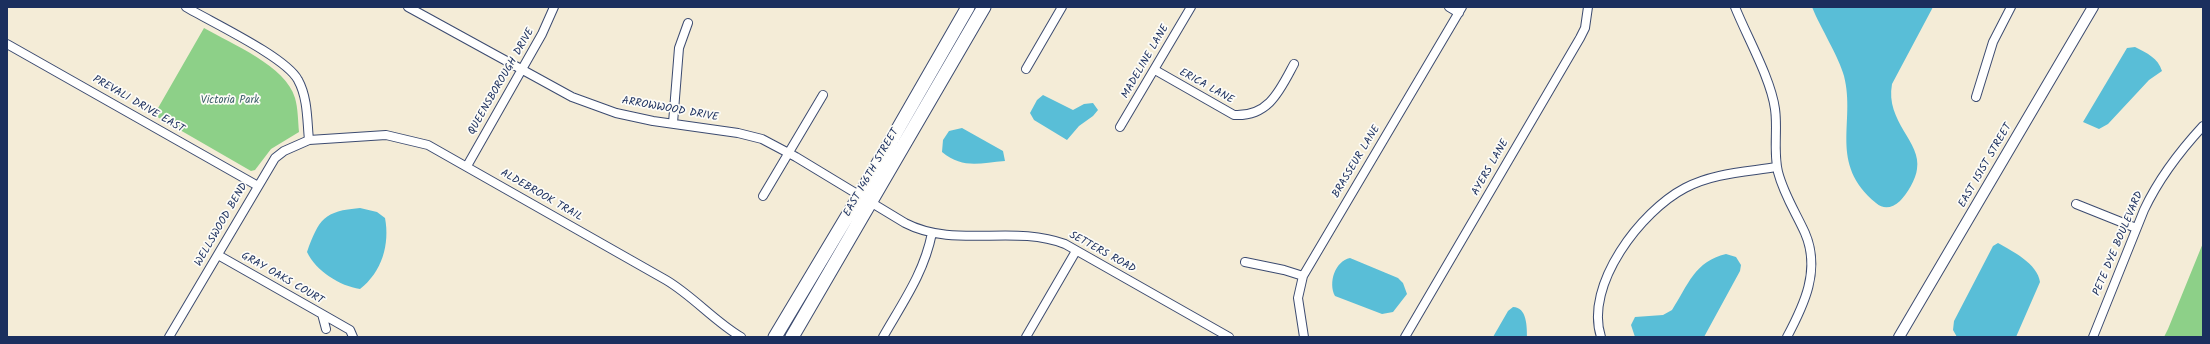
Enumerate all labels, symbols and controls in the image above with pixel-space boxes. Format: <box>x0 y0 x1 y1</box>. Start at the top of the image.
street label: MADELINE LANE <box>1119 23 1173 101</box>
street label: QUEENSBOROUGH DRIVE <box>466 26 538 138</box>
street label: ERICA LANE <box>1176 67 1236 107</box>
street label: PREVALI DRIVE EAST <box>90 73 186 137</box>
park label: Victoria Park <box>201 94 259 108</box>
street label: ARROWWOOD DRIVE <box>621 95 719 125</box>
street label: EAST 151ST STREET <box>1957 122 2015 210</box>
street label: BRASSEUR LANE <box>1330 123 1384 201</box>
street label: EAST 146TH STREET <box>841 127 903 219</box>
street label: AYERS LANE <box>1470 138 1512 198</box>
street label: ALDEBROOK TRAIL <box>498 167 584 225</box>
street label: WELLSWOOD BEND <box>193 181 251 269</box>
street label: PETE DYE BOULEVARD <box>2091 190 2147 298</box>
street label: SETTERS ROAD <box>1066 229 1138 277</box>
street label: GRAY OAKS COURT <box>238 250 326 308</box>

